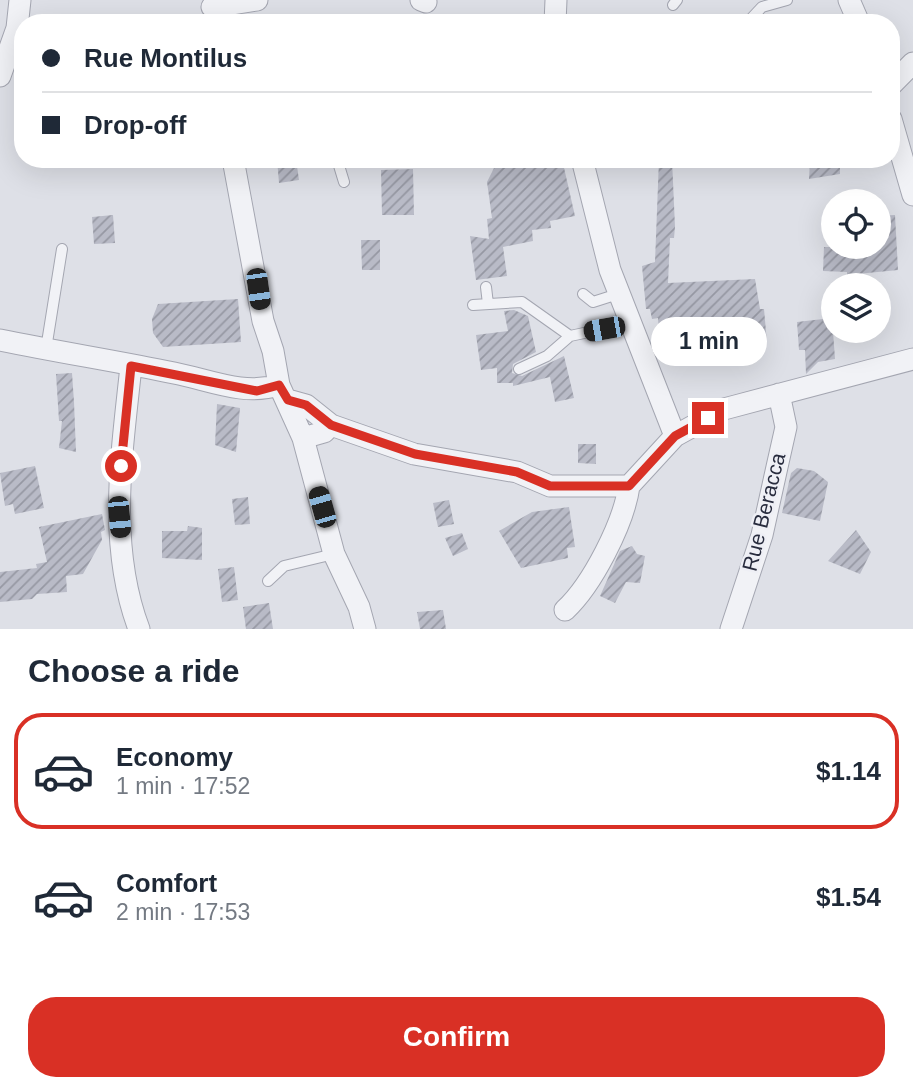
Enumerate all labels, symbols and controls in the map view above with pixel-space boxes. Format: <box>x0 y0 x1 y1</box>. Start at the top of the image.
text: Rue Montilus <box>84 43 247 73</box>
text: Drop-off <box>84 110 187 140</box>
map controls <box>821 189 891 343</box>
button: locate <box>821 189 891 259</box>
car <box>245 267 272 311</box>
button: layers <box>821 273 891 343</box>
car <box>582 315 627 343</box>
callout: 1 min <box>650 316 766 366</box>
text: 1 min <box>679 328 739 354</box>
route end <box>692 402 724 434</box>
route start <box>105 450 137 482</box>
street label: Rue Beracca <box>738 450 789 574</box>
car <box>307 484 338 530</box>
car <box>107 495 132 539</box>
text: Choose a ride <box>28 653 240 689</box>
icon: car <box>32 740 95 803</box>
text: Economy <box>116 742 233 772</box>
text: $1.14 <box>816 756 881 786</box>
text: 1 min · 17:52 <box>116 773 250 799</box>
icon: car <box>32 866 95 929</box>
text: Comfort <box>116 868 217 898</box>
text: $1.54 <box>816 882 881 912</box>
text: 2 min · 17:53 <box>116 899 250 925</box>
button: Confirm <box>28 997 885 1077</box>

